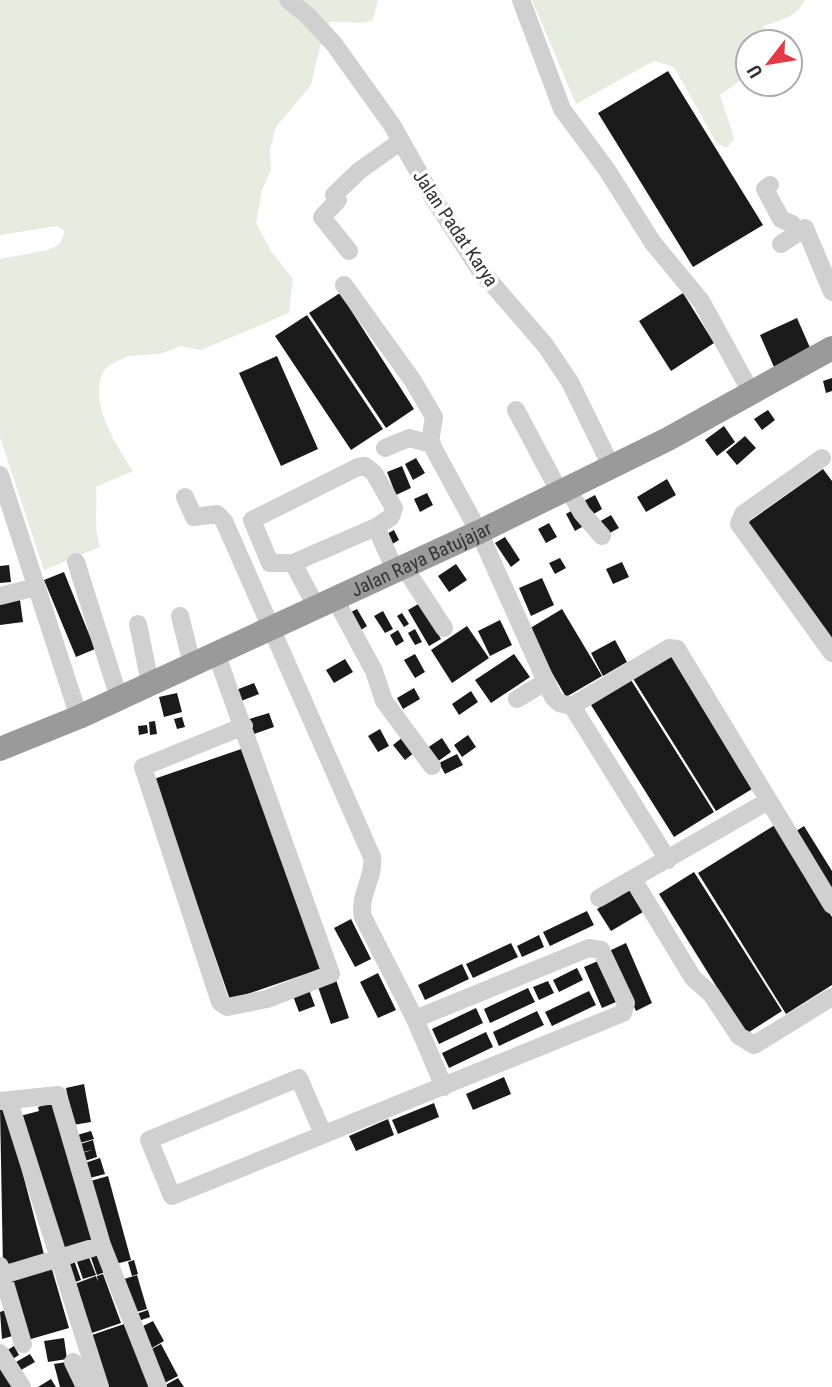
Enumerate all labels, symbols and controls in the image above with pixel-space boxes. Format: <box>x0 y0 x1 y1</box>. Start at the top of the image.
north arrow <box>734 28 804 98</box>
text: U <box>742 61 768 82</box>
street label: Jalan Padat Karya <box>408 166 503 291</box>
street label: Jalan Raya Batujajar <box>347 517 496 602</box>

